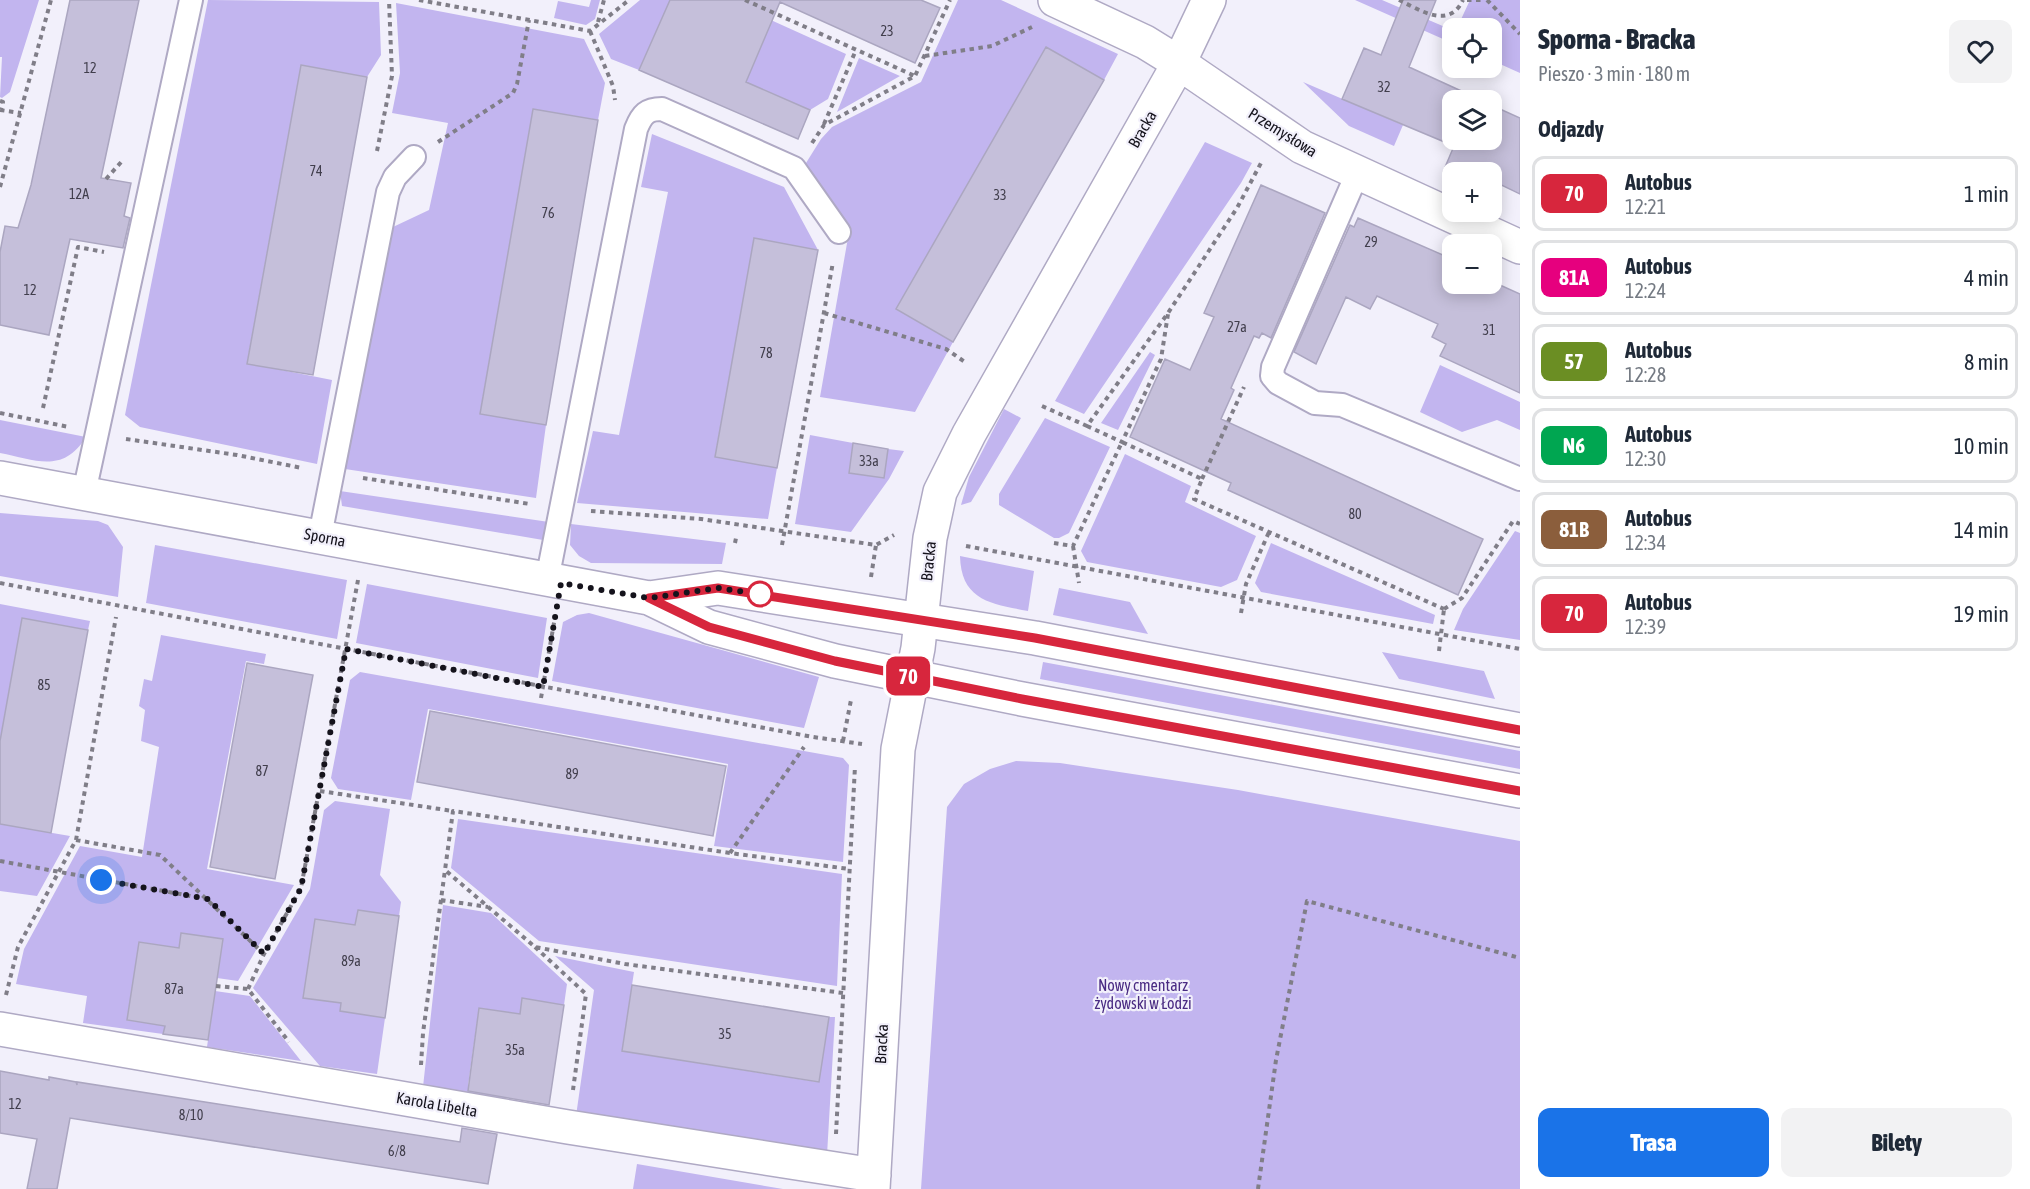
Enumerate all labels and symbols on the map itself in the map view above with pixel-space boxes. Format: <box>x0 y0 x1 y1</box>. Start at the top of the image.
house number: 23 <box>880 23 894 39</box>
house number: 12 <box>83 60 97 76</box>
house number: 32 <box>1377 79 1391 95</box>
street label: Przemysłowa <box>1245 104 1321 161</box>
street label: Bracka <box>1124 107 1160 151</box>
house number: 74 <box>309 163 323 179</box>
house number: 12A <box>69 186 89 202</box>
house number: 33 <box>993 187 1007 203</box>
house number: 76 <box>541 205 555 221</box>
house number: 29 <box>1364 234 1378 250</box>
house number: 12 <box>23 282 37 298</box>
house number: 27a <box>1227 319 1247 335</box>
house number: 31 <box>1482 322 1496 338</box>
house number: 78 <box>759 345 773 361</box>
house number: 33a <box>859 453 879 469</box>
house number: 80 <box>1348 506 1362 522</box>
street label: Sporna <box>303 524 347 551</box>
street label: Bracka <box>917 540 939 582</box>
unlabelled marker <box>747 581 773 607</box>
line badge: 70 <box>881 656 935 696</box>
house number: 85 <box>37 677 51 693</box>
house number: 87 <box>255 763 269 779</box>
house number: 89 <box>565 766 579 782</box>
your location <box>86 865 116 895</box>
house number: 89a <box>341 953 361 969</box>
park label: Nowy cmentarz żydowski w Łodzi <box>1094 976 1192 1013</box>
house number: 87a <box>164 981 184 997</box>
street label: Bracka <box>871 1024 891 1064</box>
house number: 35 <box>718 1026 732 1042</box>
house number: 35a <box>505 1042 525 1058</box>
street label: Karola Libelta <box>395 1088 479 1120</box>
house number: 12 <box>8 1096 22 1112</box>
house number: 8/10 <box>179 1107 204 1123</box>
house number: 6/8 <box>388 1143 406 1159</box>

